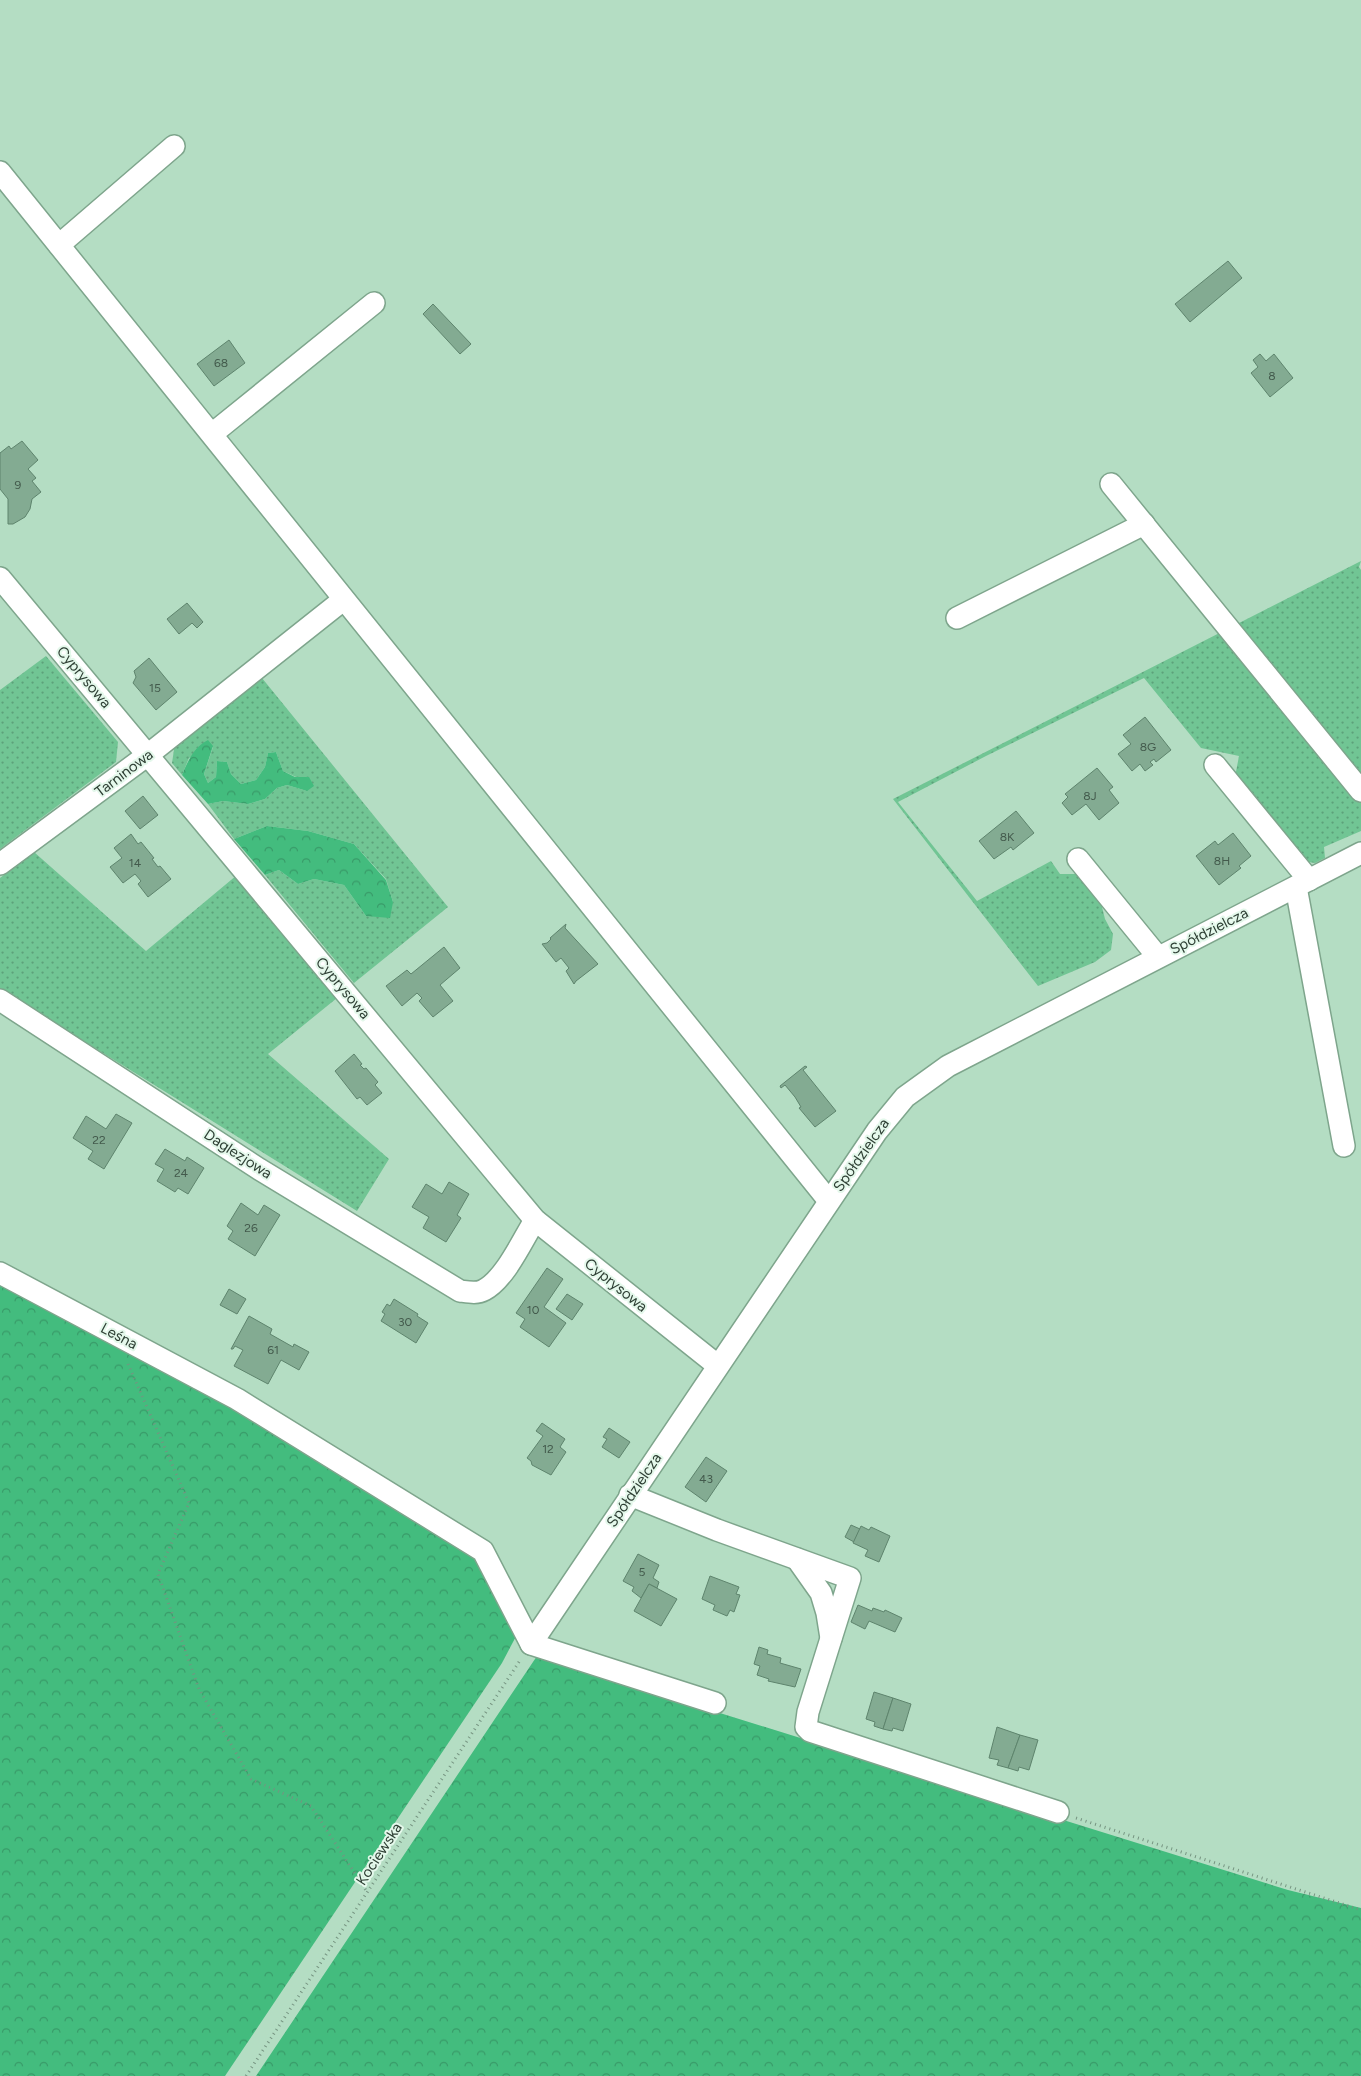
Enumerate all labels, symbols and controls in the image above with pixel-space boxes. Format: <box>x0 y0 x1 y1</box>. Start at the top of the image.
house number: 68 <box>214 356 228 370</box>
house number: 8 <box>1268 369 1276 383</box>
house number: 9 <box>15 478 22 492</box>
street label: Cyprysowa <box>53 642 115 712</box>
house number: 15 <box>149 681 161 695</box>
house number: 8G <box>1140 740 1156 754</box>
street label: Tarninowa <box>91 745 157 801</box>
house number: 8J <box>1083 789 1097 803</box>
house number: 8K <box>1000 830 1015 844</box>
house number: 8H <box>1214 854 1230 868</box>
house number: 14 <box>129 856 142 870</box>
street label: Spółdzielcza <box>1167 904 1251 958</box>
street label: Cyprysowa <box>312 953 374 1023</box>
street label: Spółdzielcza <box>829 1115 893 1195</box>
street label: Daglezjowa <box>201 1125 275 1183</box>
house number: 22 <box>92 1133 106 1147</box>
house number: 24 <box>174 1166 189 1180</box>
house number: 26 <box>244 1221 258 1235</box>
street label: Cyprysowa <box>581 1254 651 1316</box>
house number: 10 <box>527 1303 540 1317</box>
house number: 30 <box>398 1315 412 1329</box>
street label: Leśna <box>98 1319 140 1353</box>
house number: 61 <box>267 1343 279 1357</box>
house number: 12 <box>542 1442 554 1456</box>
street label: Spółdzielcza <box>603 1450 665 1530</box>
house number: 43 <box>699 1472 713 1486</box>
house number: 5 <box>639 1565 646 1579</box>
street label: Kociewska <box>352 1819 406 1889</box>

